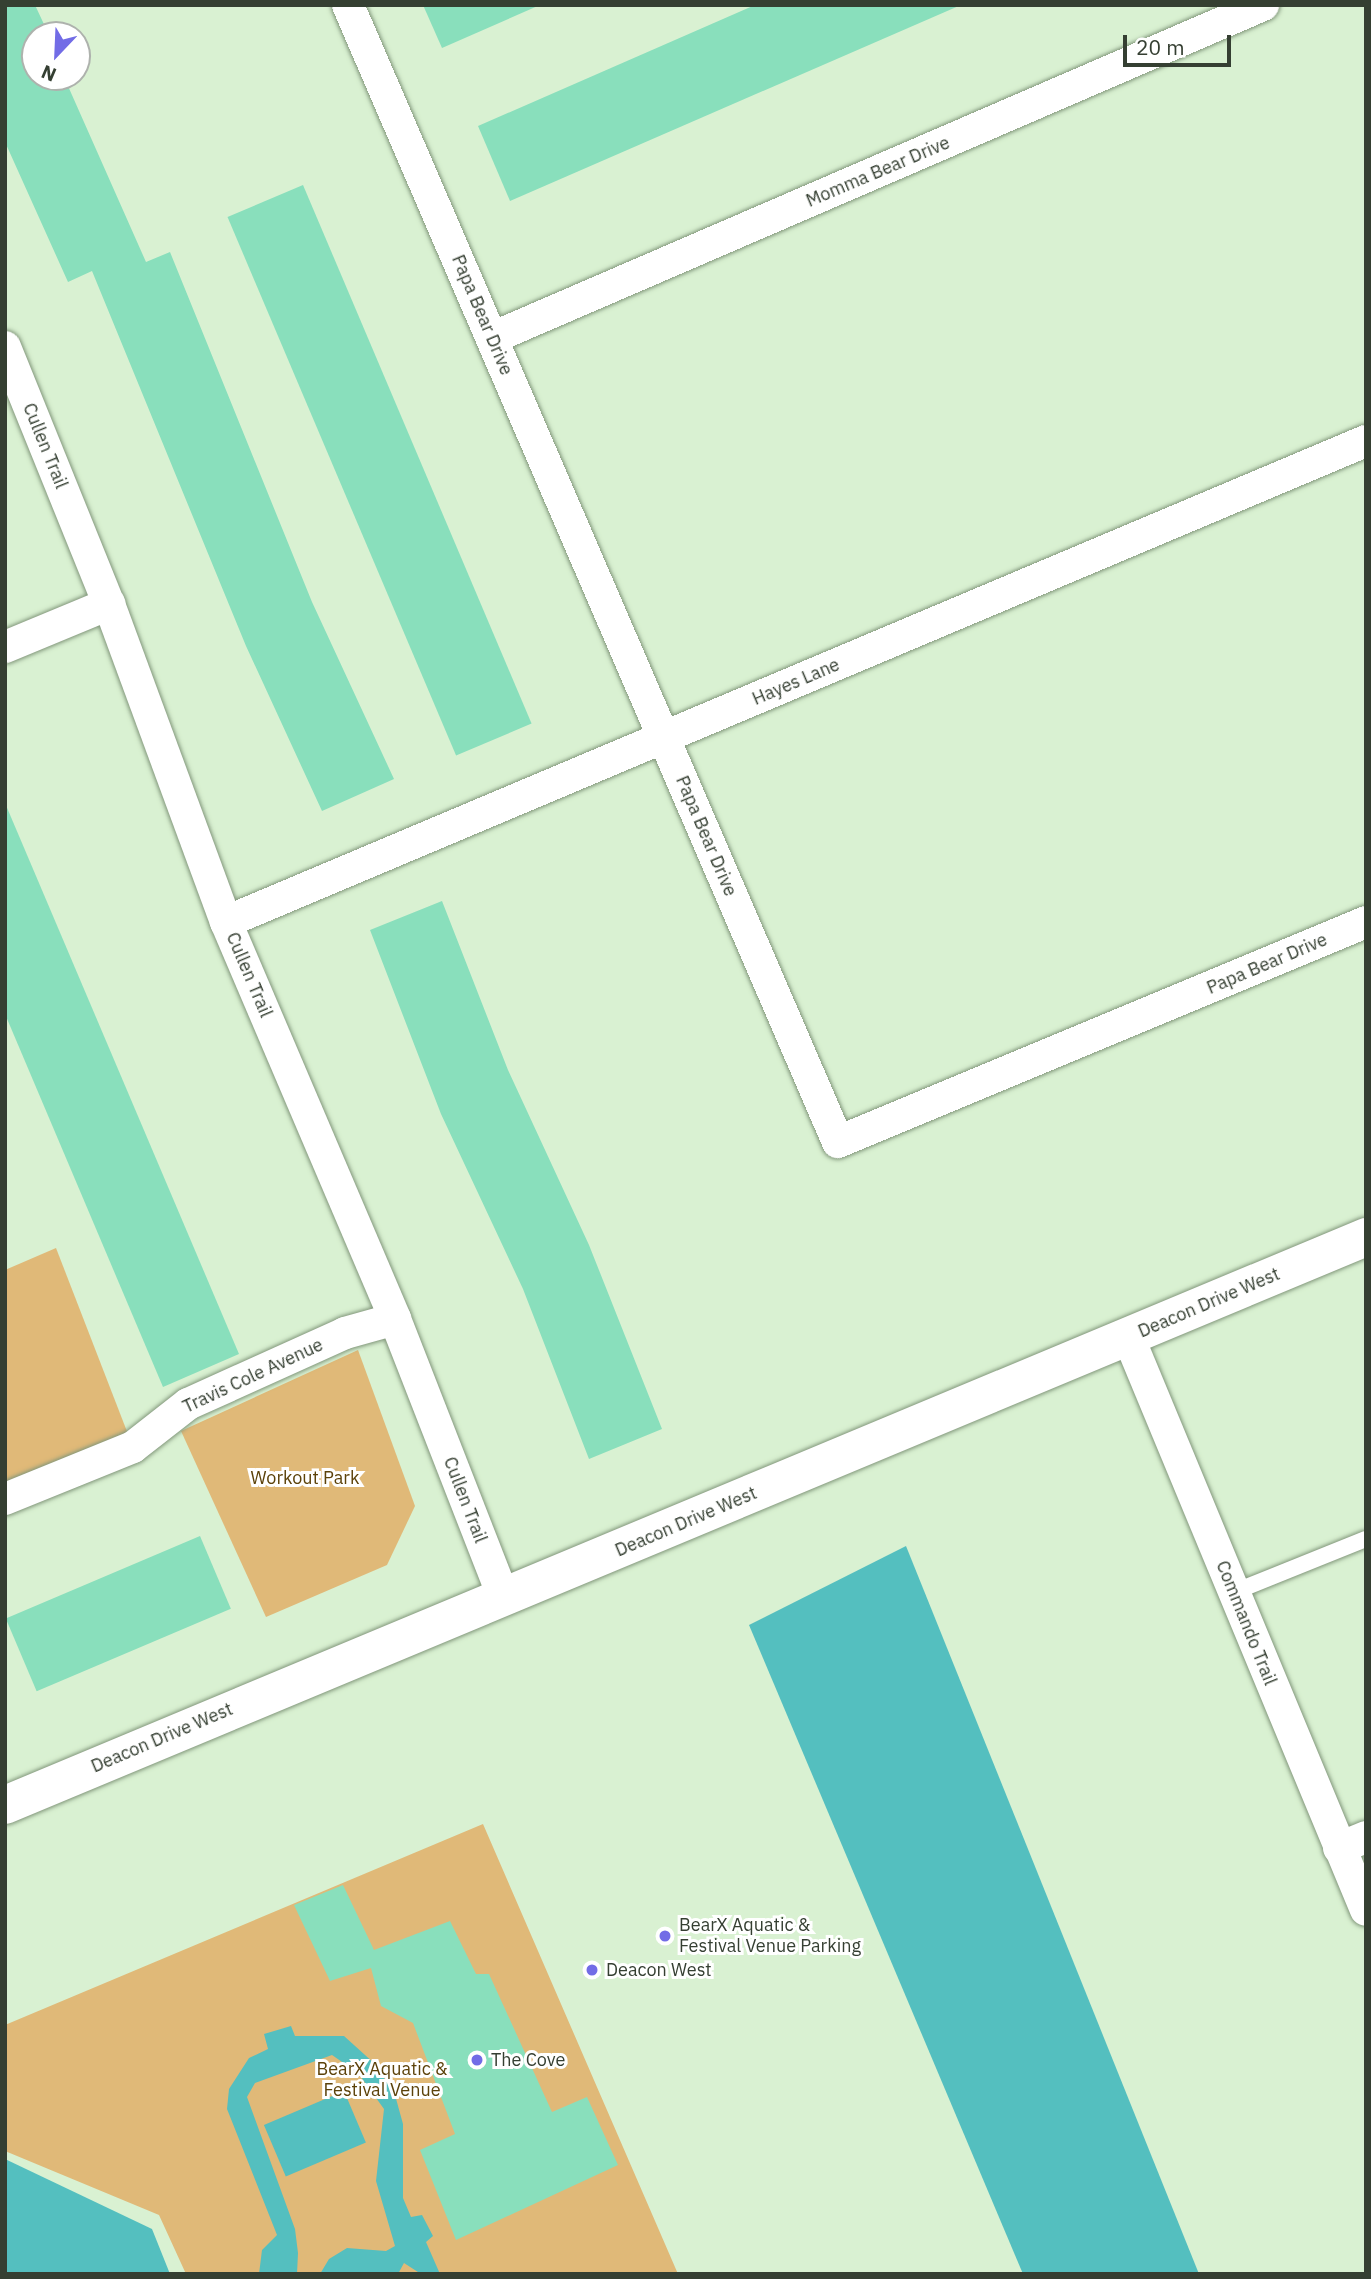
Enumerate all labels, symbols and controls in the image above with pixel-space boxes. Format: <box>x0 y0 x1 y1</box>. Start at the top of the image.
north arrow <box>21 21 91 91</box>
scale bar <box>1126 21 1234 65</box>
text: 20 m <box>1136 33 1185 61</box>
text: N <box>38 60 60 87</box>
street label: Momma Bear Drive <box>803 132 953 212</box>
street label: Papa Bear Drive <box>447 252 517 378</box>
street label: Cullen Trail <box>18 400 72 492</box>
street label: Hayes Lane <box>749 654 843 710</box>
street label: Papa Bear Drive <box>671 773 741 899</box>
street label: Cullen Trail <box>221 929 277 1021</box>
street label: Papa Bear Drive <box>1204 929 1330 999</box>
street label: Deacon Drive West <box>1135 1263 1283 1343</box>
street label: Travis Cole Avenue <box>179 1334 327 1418</box>
street label: Cullen Trail <box>439 1454 491 1546</box>
park label: Workout Park <box>251 1467 359 1489</box>
street label: Deacon Drive West <box>612 1482 760 1562</box>
street label: Commando Trail <box>1211 1558 1281 1688</box>
street label: Deacon Drive West <box>88 1698 236 1778</box>
place label: BearX Aquatic & Festival Venue Parking <box>679 1915 861 1958</box>
marker: BearX Aquatic & Festival Venue Parking <box>657 1928 673 1944</box>
place label: Deacon West <box>606 1959 712 1981</box>
marker: Deacon West <box>584 1962 600 1978</box>
place label: The Cove <box>491 2049 565 2071</box>
marker: The Cove <box>469 2052 485 2068</box>
park label: BearX Aquatic & Festival Venue <box>316 2059 448 2102</box>

